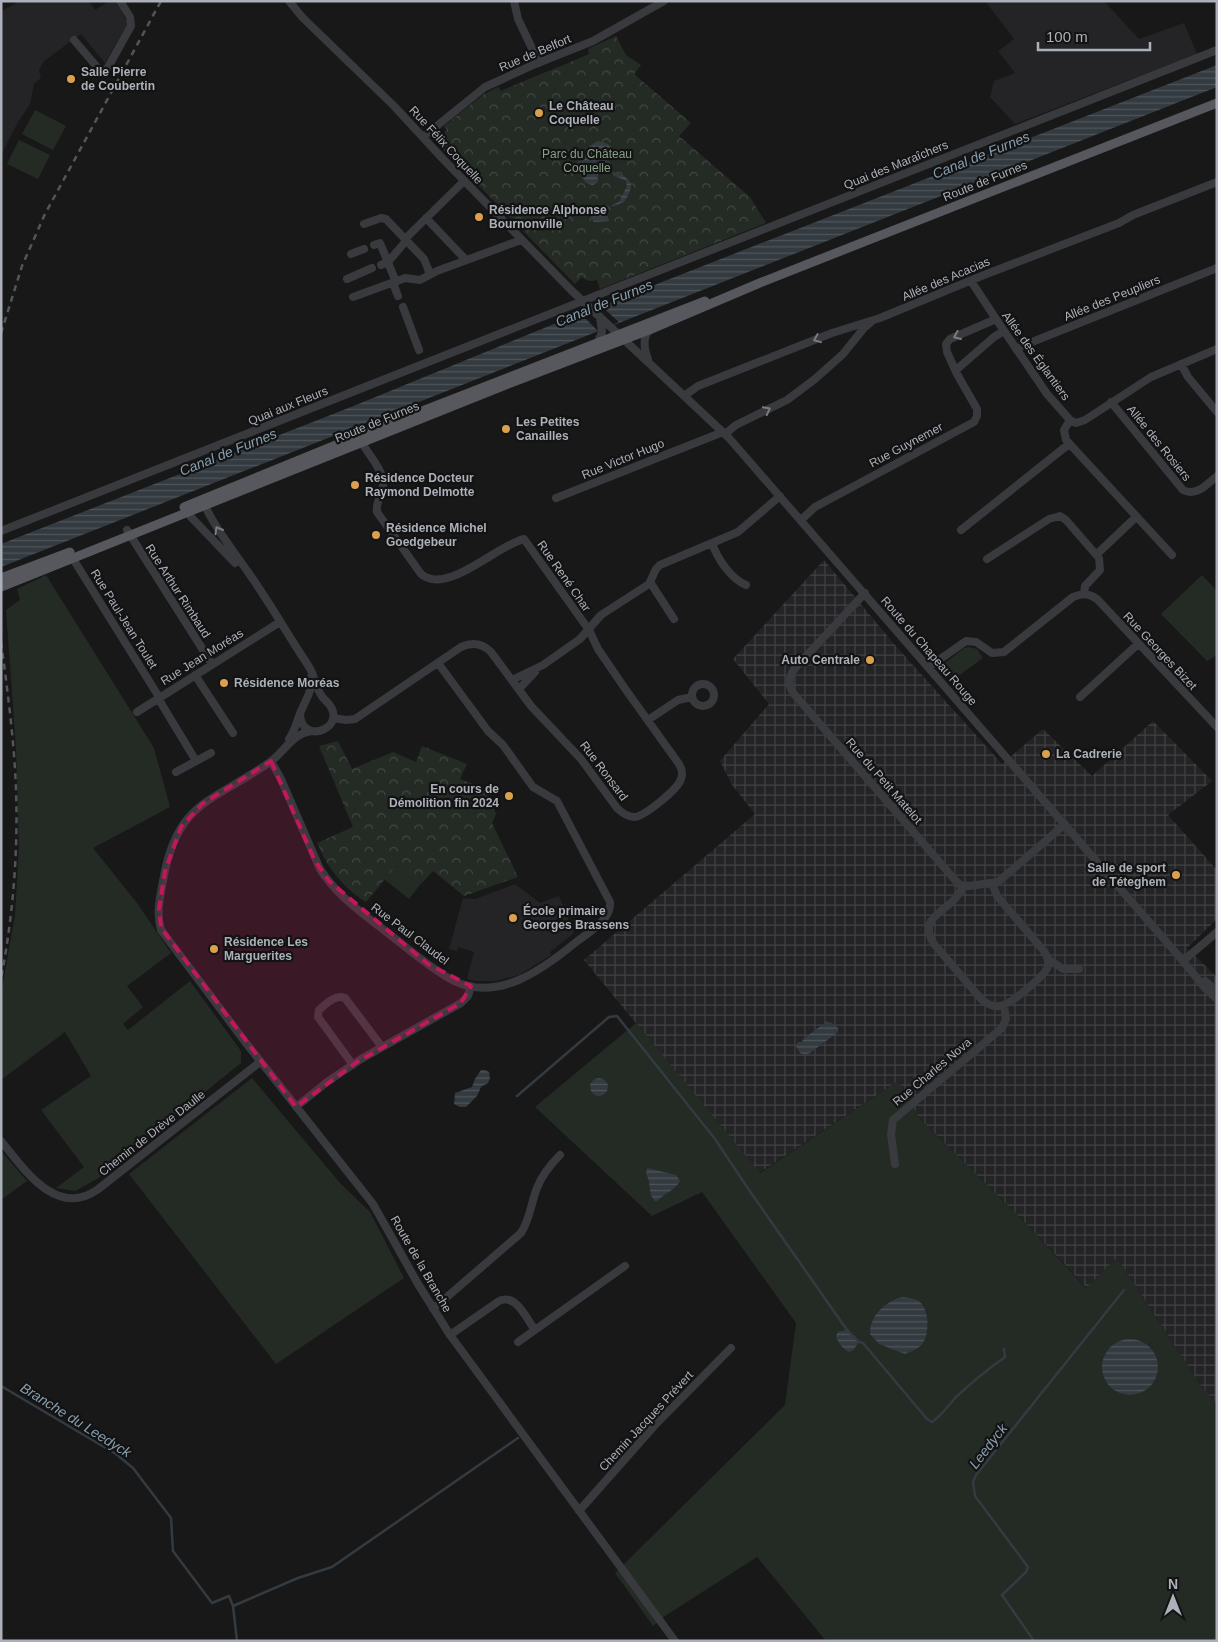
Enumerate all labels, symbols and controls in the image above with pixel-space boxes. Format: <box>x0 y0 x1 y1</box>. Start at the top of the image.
scale bar <box>1038 20 1150 52</box>
text: 100 m <box>1046 28 1088 45</box>
street label: Rue de Belfort <box>497 31 574 74</box>
place label: Salle Pierre de Coubertin <box>81 65 155 93</box>
marker: Salle Pierre de Coubertin <box>65 73 77 85</box>
place label: Le Château Coquelle <box>549 99 614 127</box>
street label: Rue Félix Coquelle <box>406 103 486 187</box>
marker: Le Château Coquelle <box>533 107 545 119</box>
water label: Canal de Furnes <box>930 128 1032 182</box>
street label: Quai des Maraîchers <box>842 138 950 192</box>
park label: Parc du Château Coquelle <box>542 147 632 175</box>
street label: Route de Furnes <box>941 158 1029 204</box>
place label: Résidence Alphonse Bournonville <box>489 203 607 231</box>
marker: Résidence Alphonse Bournonville <box>473 211 485 223</box>
street label: Allée des Acacias <box>900 254 992 304</box>
street label: Allée des Peupliers <box>1062 272 1162 324</box>
water label: Canal de Furnes <box>553 276 655 330</box>
street label: Allée des Églantiers <box>999 308 1074 403</box>
one-way arrow <box>953 330 962 341</box>
one-way arrow <box>814 333 822 343</box>
street label: Quai aux Fleurs <box>246 384 330 428</box>
street label: Route de Furnes <box>333 399 421 445</box>
street label: Allée des Rosiers <box>1124 402 1194 484</box>
one-way arrow <box>762 406 771 416</box>
place label: Les Petites Canailles <box>516 415 580 443</box>
street label: Rue Guynemer <box>867 420 945 470</box>
marker: Les Petites Canailles <box>500 423 512 435</box>
water label: Canal de Furnes <box>177 425 279 479</box>
street label: Rue Victor Hugo <box>580 436 667 482</box>
place label: Résidence Docteur Raymond Delmotte <box>365 471 475 499</box>
marker: Résidence Docteur Raymond Delmotte <box>349 479 361 491</box>
place label: Résidence Michel Goedgebeur <box>386 521 487 549</box>
one-way arrow <box>214 527 224 536</box>
marker: Résidence Michel Goedgebeur <box>370 529 382 541</box>
street label: Rue René Char <box>534 538 594 614</box>
street label: Rue Arthur Rimbaud <box>143 542 213 640</box>
street label: Rue Paul-Jean Toulet <box>88 567 161 672</box>
street label: Route du Chapeau Rouge <box>878 594 980 708</box>
street label: Rue Georges Bizet <box>1120 609 1200 693</box>
street label: Rue Jean Moréas <box>158 626 246 688</box>
place label: Auto Centrale <box>781 653 860 667</box>
marker: Auto Centrale <box>864 654 876 666</box>
place label: Résidence Moréas <box>234 676 340 690</box>
marker: Résidence Moréas <box>218 677 230 689</box>
street label: Rue du Petit Matelot <box>843 735 925 827</box>
street label: Rue Ronsard <box>577 739 631 803</box>
place label: La Cadrerie <box>1056 747 1122 761</box>
marker: La Cadrerie <box>1040 748 1052 760</box>
place label: En cours de Démolition fin 2024 <box>389 782 499 810</box>
marker: En cours de Démolition fin 2024 <box>503 790 515 802</box>
place label: Salle de sport de Téteghem <box>1087 861 1166 889</box>
marker: Salle de sport de Téteghem <box>1170 869 1182 881</box>
street label: Rue Paul Claudel <box>368 900 452 968</box>
place label: École primaire Georges Brassens <box>523 903 629 932</box>
marker: École primaire Georges Brassens <box>507 912 519 924</box>
place label: Résidence Les Marguerites <box>224 935 308 963</box>
marker: Résidence Les Marguerites <box>208 943 220 955</box>
street label: Rue Charles Nova <box>890 1035 974 1109</box>
street label: Chemin de Drève Daulle <box>96 1087 208 1179</box>
street label: Route de la Branche <box>388 1213 455 1315</box>
street label: Chemin Jacques Prévert <box>596 1368 696 1474</box>
water label: Branche du Leedyck <box>18 1379 135 1461</box>
water label: Leedyck <box>966 1420 1011 1471</box>
north arrow <box>1148 1572 1198 1622</box>
text: N <box>1168 1576 1178 1592</box>

